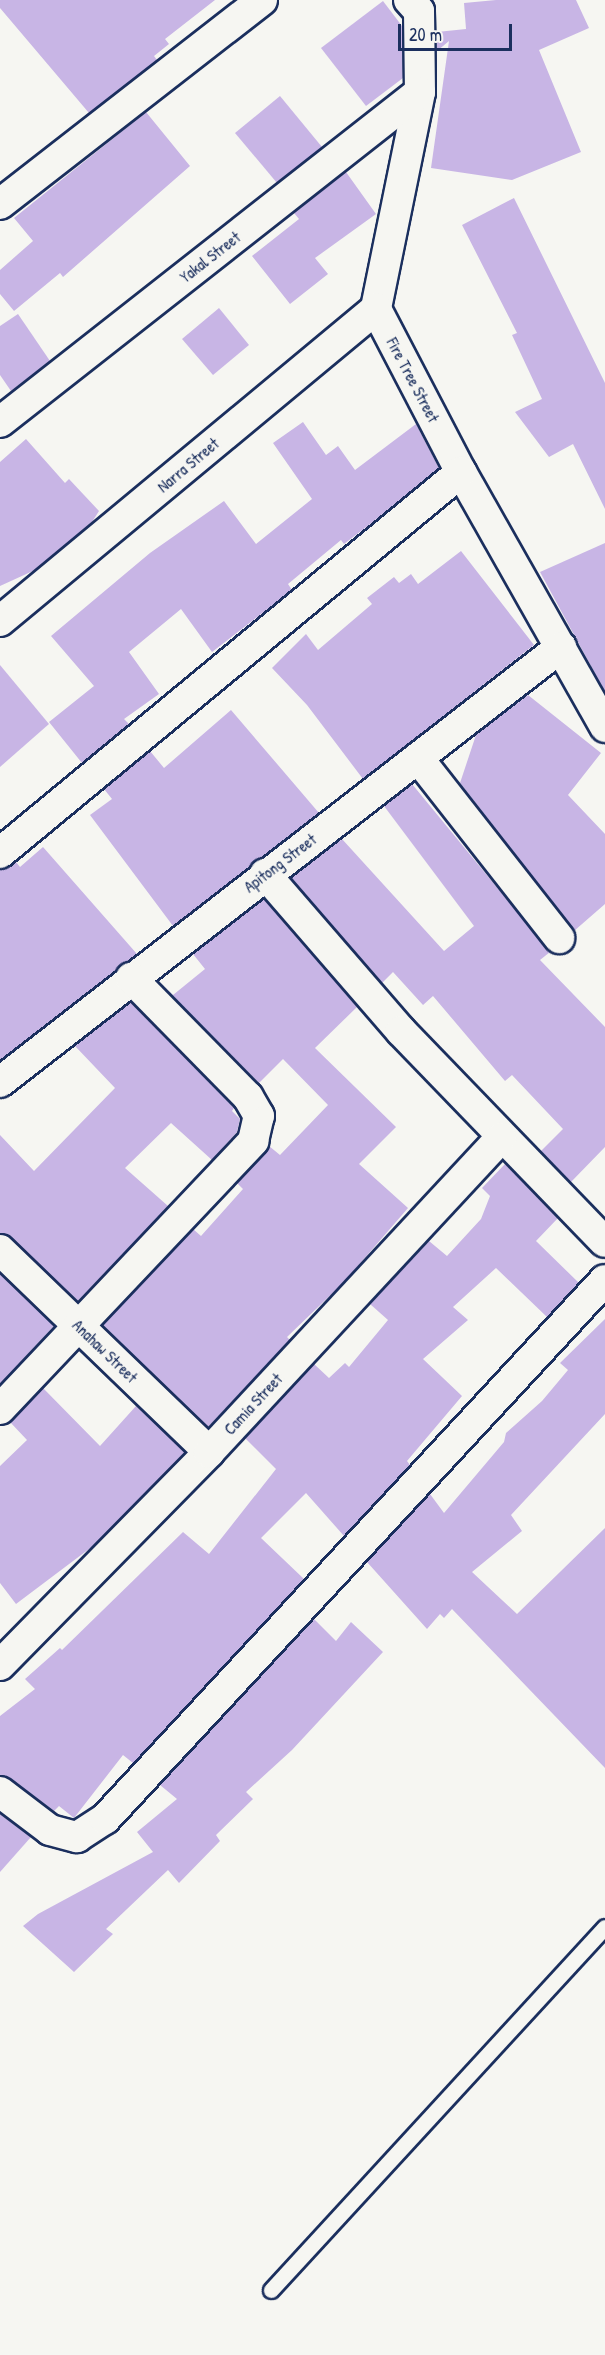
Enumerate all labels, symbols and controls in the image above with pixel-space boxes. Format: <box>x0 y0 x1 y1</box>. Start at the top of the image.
scale bar <box>401 12 515 50</box>
text: 20 m <box>409 22 442 47</box>
street label: Yakal Street <box>176 227 244 287</box>
street label: Fire Tree Street <box>383 334 443 426</box>
street label: Narra Street <box>153 434 223 496</box>
street label: Apitong Street <box>240 830 320 896</box>
street label: Anahaw Street <box>69 1315 141 1387</box>
street label: Camia Street <box>220 1369 286 1439</box>

